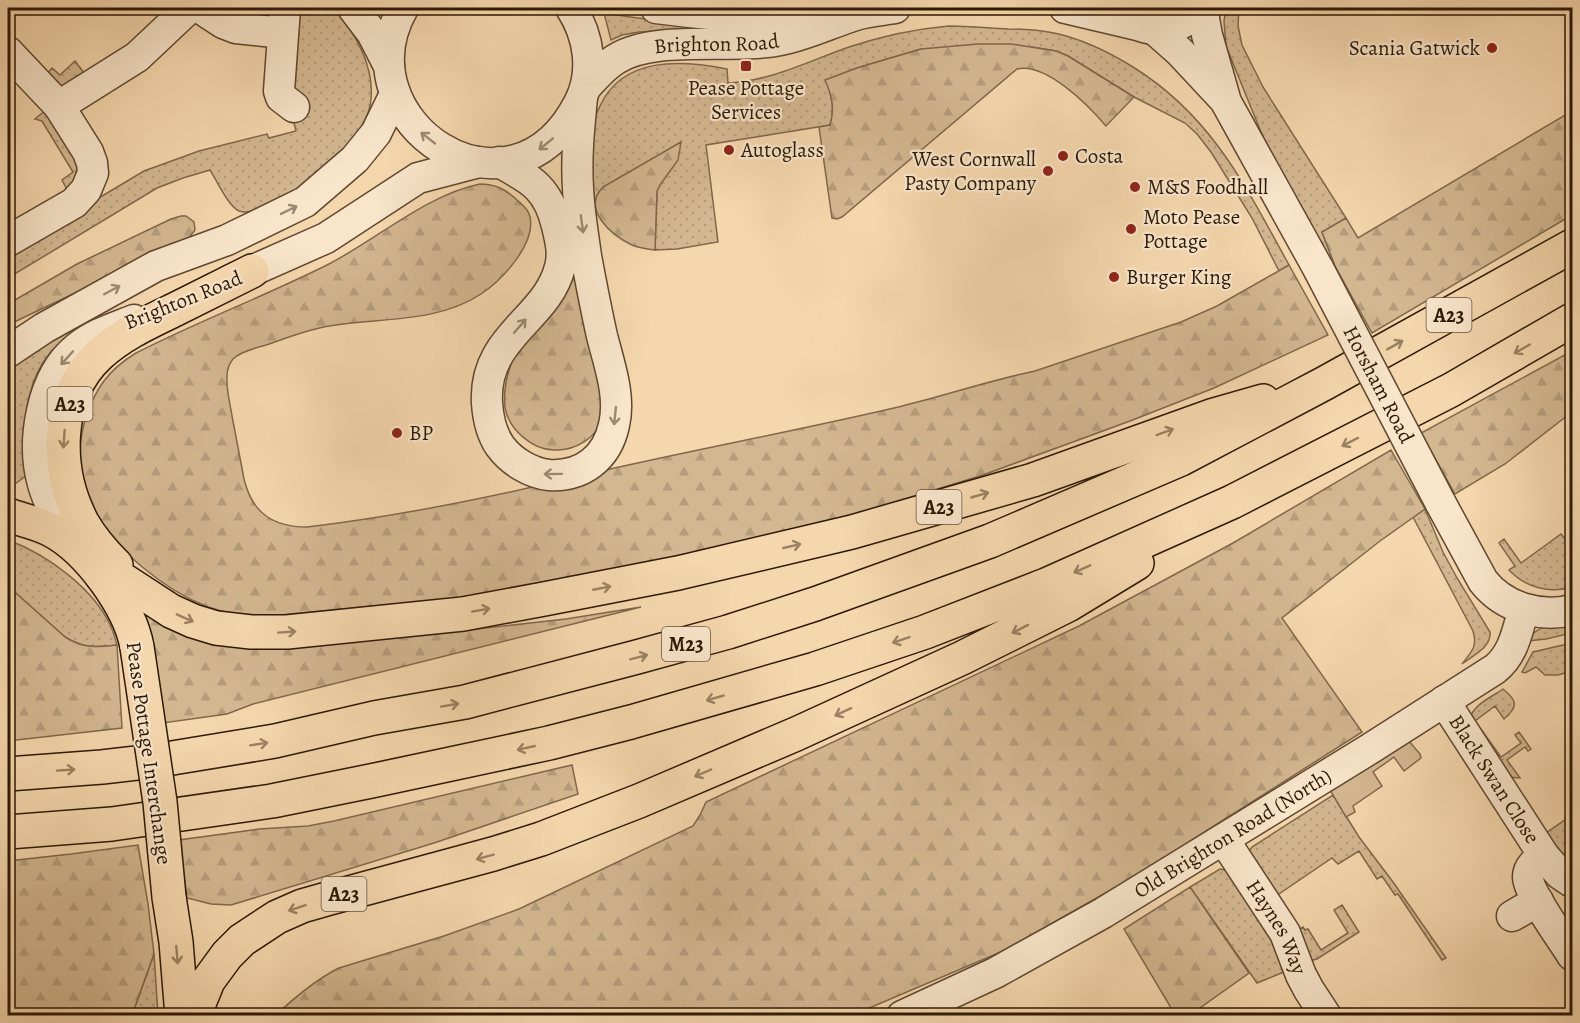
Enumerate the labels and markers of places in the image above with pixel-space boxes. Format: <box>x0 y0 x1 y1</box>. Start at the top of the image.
place label: Scania Gatwick <box>1349 34 1481 62</box>
marker: Scania Gatwick <box>1485 41 1499 55</box>
marker: Pease Pottage Services <box>739 59 753 73</box>
place label: Pease Pottage Services <box>688 74 804 126</box>
place label: Autoglass <box>740 136 824 164</box>
place label: Costa <box>1075 142 1124 170</box>
marker: Autoglass <box>722 143 736 157</box>
place label: West Cornwall Pasty Company <box>904 145 1037 197</box>
marker: Costa <box>1056 149 1070 163</box>
marker: West Cornwall Pasty Company <box>1041 164 1055 178</box>
place label: M&S Foodhall <box>1147 173 1268 201</box>
marker: M&S Foodhall <box>1128 180 1142 194</box>
place label: Moto Pease Pottage <box>1143 203 1240 255</box>
marker: Moto Pease Pottage <box>1124 222 1138 236</box>
place label: Burger King <box>1126 263 1232 291</box>
marker: Burger King <box>1107 270 1121 284</box>
place label: BP <box>409 419 434 447</box>
marker: BP <box>390 426 404 440</box>

